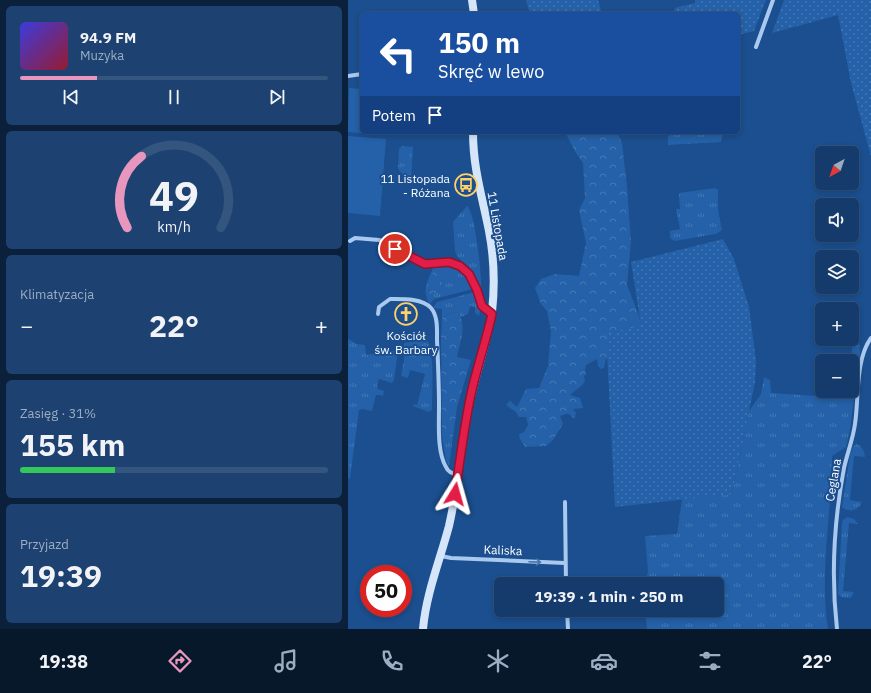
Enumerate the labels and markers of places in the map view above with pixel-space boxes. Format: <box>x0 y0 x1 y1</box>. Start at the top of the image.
place label: 11 Listopada - Różana <box>380 171 451 200</box>
bus stop icon: 11 Listopada - Różana <box>453 172 479 198</box>
pin <box>378 232 412 266</box>
church icon: Kościół św. Barbary <box>393 301 419 327</box>
place label: Kościół św. Barbary <box>374 328 438 357</box>

